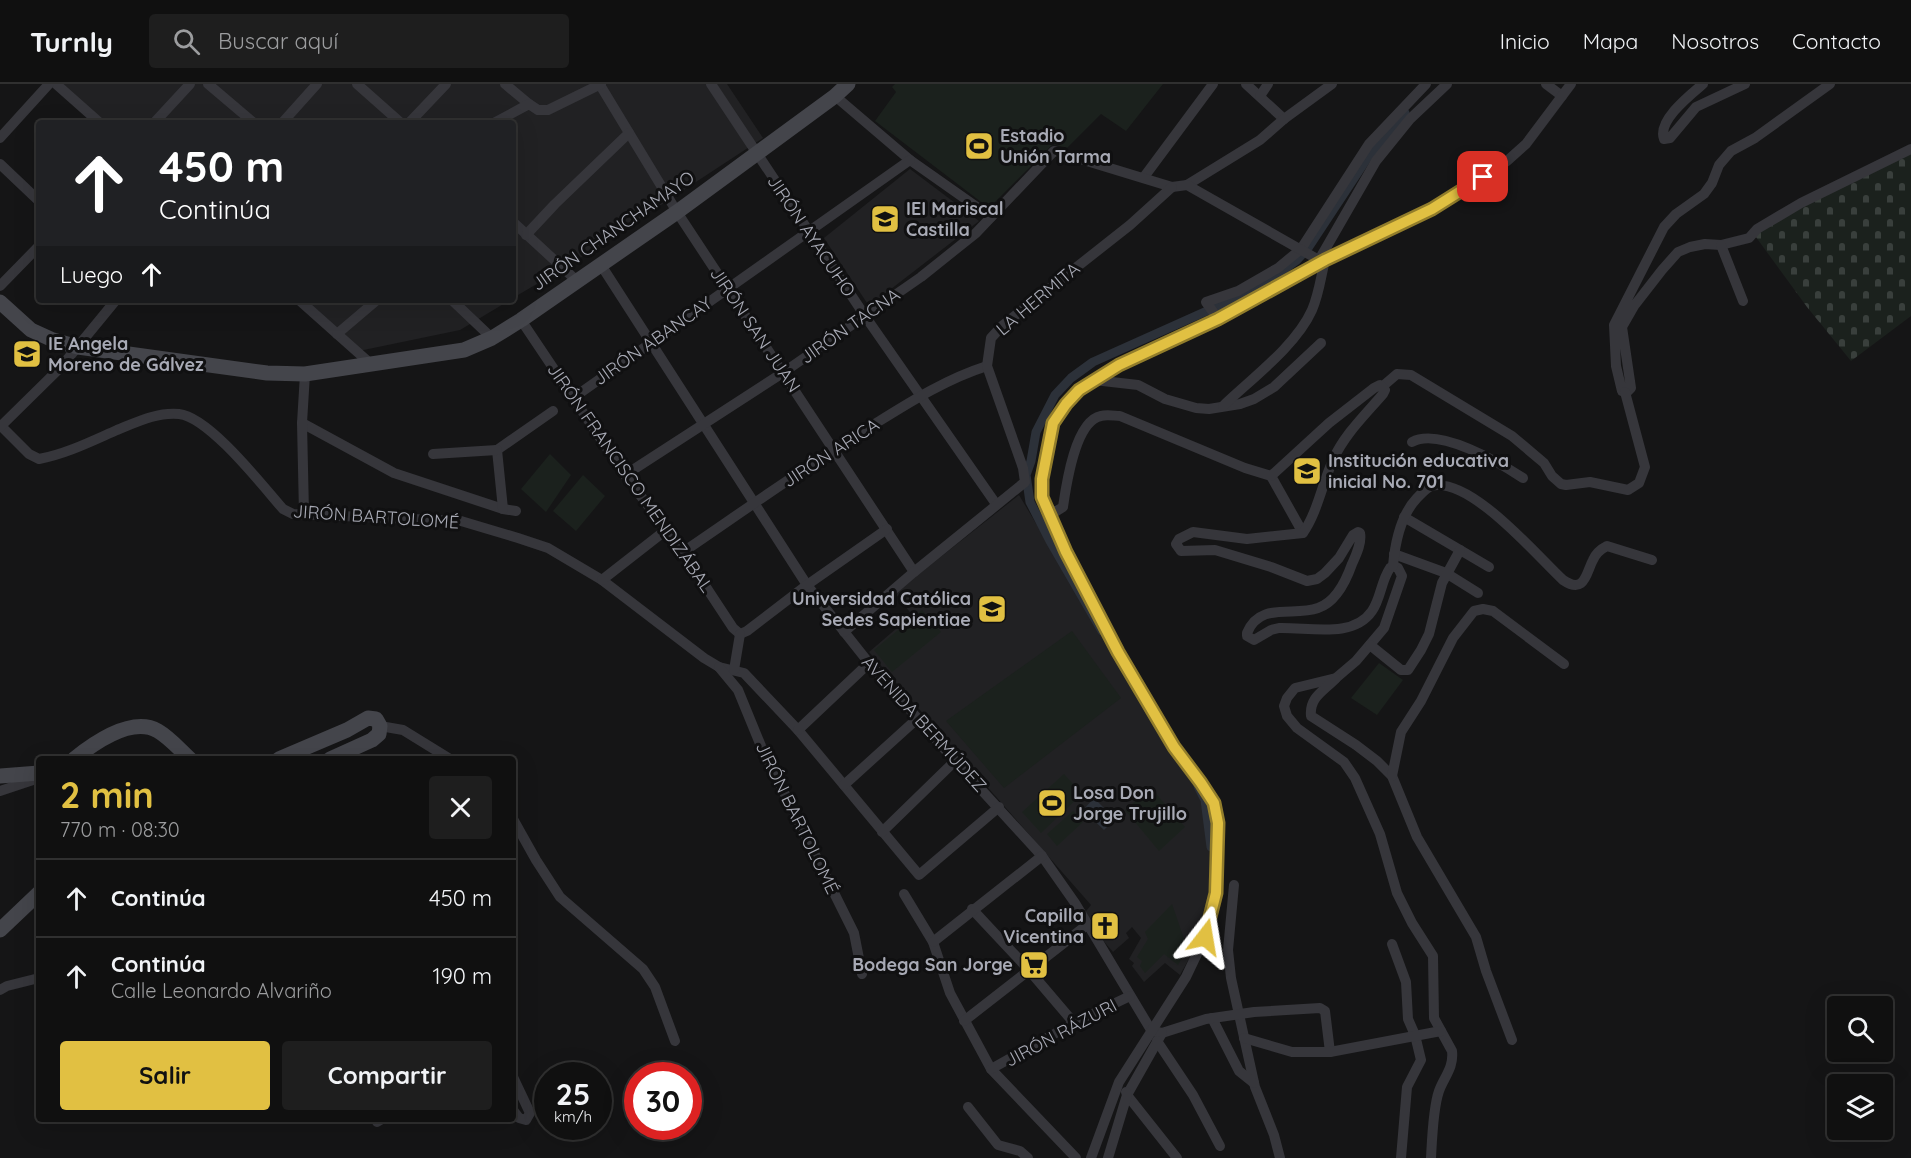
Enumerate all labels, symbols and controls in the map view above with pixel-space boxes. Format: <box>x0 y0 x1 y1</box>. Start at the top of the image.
search box <box>149 14 569 68</box>
text: Turnly <box>30 24 113 59</box>
icon: search <box>170 25 203 58</box>
text: Buscar aquí <box>218 27 338 55</box>
text: Inicio <box>1500 28 1550 54</box>
text: Mapa <box>1583 28 1638 54</box>
text: Nosotros <box>1671 28 1759 54</box>
text: Contacto <box>1792 28 1881 54</box>
place label: Estadio Unión Tarma <box>1000 124 1111 168</box>
sports icon: Estadio Unión Tarma <box>963 130 995 162</box>
text: 450 m <box>159 140 284 193</box>
icon: ahead <box>60 144 138 222</box>
pin <box>1457 151 1508 202</box>
icon: arrive <box>1466 160 1499 193</box>
street label: JIRÓN CHANCHAMAYO <box>527 166 699 296</box>
street label: JIRÓN AYACUHO <box>762 171 861 301</box>
text: Continúa <box>159 192 271 226</box>
place label: IEI Mariscal Castilla <box>906 197 1004 241</box>
school or university icon: IEI Mariscal Castilla <box>869 203 901 235</box>
street label: LA HERMITA <box>991 257 1085 340</box>
icon: ahead <box>135 258 168 291</box>
text: Luego <box>60 261 123 289</box>
street label: JIRÓN SAN JUAN <box>705 263 806 397</box>
street label: JIRÓN TACNA <box>795 283 904 368</box>
street label: JIRÓN ABANCAY <box>589 291 716 390</box>
place label: IE Angela Moreno de Gálvez <box>48 332 204 376</box>
school or university icon: IE Angela Moreno de Gálvez <box>11 338 43 370</box>
street label: JIRÓN FRANCISCO MENDIZÁBAL <box>542 359 719 597</box>
street label: JIRÓN ARICA <box>778 413 884 492</box>
place label: Institución educativa inicial No. 701 <box>1328 449 1509 493</box>
school or university icon: Institución educativa inicial No. 701 <box>1291 455 1323 487</box>
street label: JIRÓN BARTOLOMÉ <box>292 499 460 534</box>
place label: Universidad Católica Sedes Sapientiae <box>792 587 971 631</box>
school or university icon: Universidad Católica Sedes Sapientiae <box>976 593 1008 625</box>
street label: AVENIDA BERMÚDEZ <box>857 651 992 797</box>
street label: JIRÓN BARTOLOMÉ <box>751 738 844 898</box>
text: 2 min <box>60 772 154 817</box>
button: close <box>429 776 492 839</box>
place label: Losa Don Jorge Trujillo <box>1073 781 1187 825</box>
sports icon: Losa Don Jorge Trujillo <box>1036 787 1068 819</box>
text: 770 m · 08:30 <box>60 817 180 842</box>
icon: ahead <box>60 882 93 915</box>
text: Continúa <box>111 884 206 912</box>
text: 450 m <box>429 884 492 912</box>
place label: Capilla Vicentina <box>1003 904 1084 948</box>
position arrow <box>1173 905 1237 969</box>
church icon: Capilla Vicentina <box>1089 910 1121 942</box>
supermarket icon: Bodega San Jorge <box>1018 949 1050 981</box>
text: Continúa <box>111 950 206 978</box>
place label: Bodega San Jorge <box>852 953 1013 976</box>
icon: ahead <box>60 960 93 993</box>
text: 190 m <box>432 962 492 990</box>
text: Calle Leonardo Alvariño <box>111 978 332 1003</box>
street label: JIRÓN RÁZURI <box>1001 993 1121 1072</box>
map controls <box>1827 996 1893 1140</box>
button: search <box>1827 996 1893 1062</box>
button: Salir <box>60 1041 270 1110</box>
button: Compartir <box>282 1041 492 1110</box>
speed limit sign: 30 <box>624 1062 702 1140</box>
button: layers <box>1827 1074 1893 1140</box>
text: 25 <box>556 1075 590 1113</box>
text: km/h <box>554 1107 592 1126</box>

